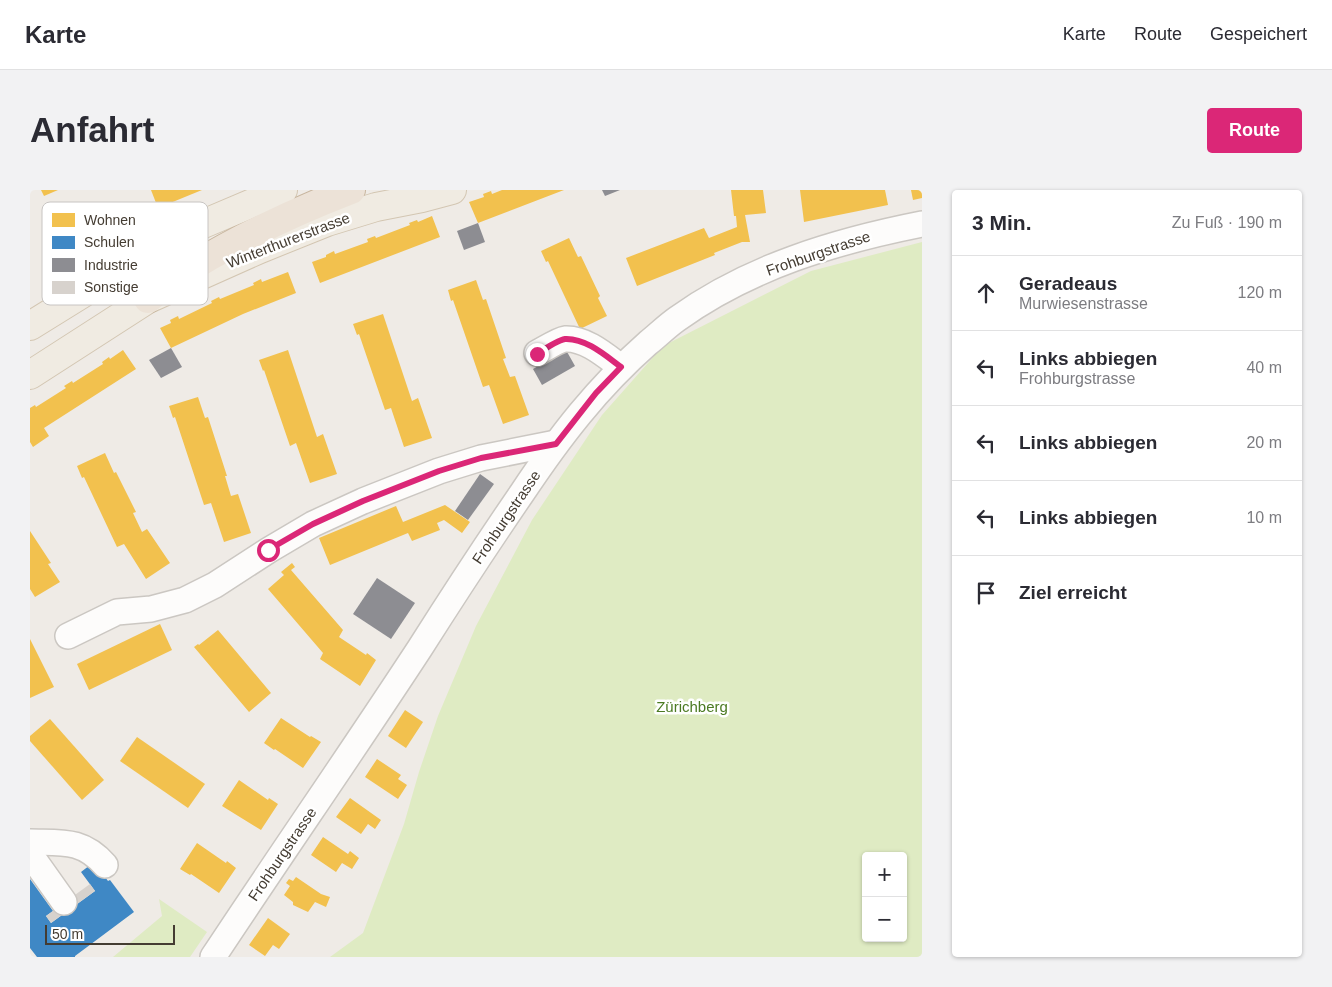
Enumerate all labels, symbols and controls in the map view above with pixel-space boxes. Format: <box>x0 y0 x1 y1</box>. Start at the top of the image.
text: Karte <box>25 21 86 48</box>
text: Karte <box>1063 24 1106 44</box>
text: Route <box>1134 24 1182 44</box>
text: Gespeichert <box>1210 24 1307 44</box>
button: Route <box>1207 108 1302 153</box>
text: Anfahrt <box>30 110 154 149</box>
legend <box>42 202 208 305</box>
street label: Winterthurerstrasse <box>224 209 352 271</box>
text: 3 Min. <box>972 211 1032 234</box>
text: Wohnen <box>84 212 136 228</box>
text: Zu Fuß · 190 m <box>1172 214 1282 231</box>
street label: Frohburgstrasse <box>764 227 872 279</box>
text: Schulen <box>84 234 135 250</box>
text: Industrie <box>84 257 138 273</box>
text: Geradeaus <box>1019 273 1117 294</box>
text: Sonstige <box>84 279 139 295</box>
icon: ahead <box>972 279 1000 307</box>
text: 120 m <box>1238 284 1282 301</box>
text: Murwiesenstrasse <box>1019 295 1148 312</box>
route end <box>526 343 549 366</box>
text: Links abbiegen <box>1019 348 1157 369</box>
icon: left <box>972 354 1000 382</box>
text: 40 m <box>1246 359 1282 376</box>
text: Frohburgstrasse <box>1019 370 1136 387</box>
icon: left <box>972 429 1000 457</box>
text: Links abbiegen <box>1019 432 1157 453</box>
text: 20 m <box>1246 434 1282 451</box>
street label: Frohburgstrasse <box>468 467 544 567</box>
icon: left <box>972 504 1000 532</box>
text: Links abbiegen <box>1019 507 1157 528</box>
text: 10 m <box>1246 509 1282 526</box>
route start <box>257 539 280 562</box>
icon: arrive <box>972 579 1000 607</box>
text: Ziel erreicht <box>1019 582 1127 603</box>
park label: Zürichberg <box>656 698 728 715</box>
street label: Frohburgstrasse <box>244 804 320 904</box>
map controls <box>862 852 907 942</box>
button: + <box>862 852 907 897</box>
button: − <box>862 897 907 942</box>
scale bar <box>45 922 175 945</box>
text: 50 m <box>52 926 83 942</box>

